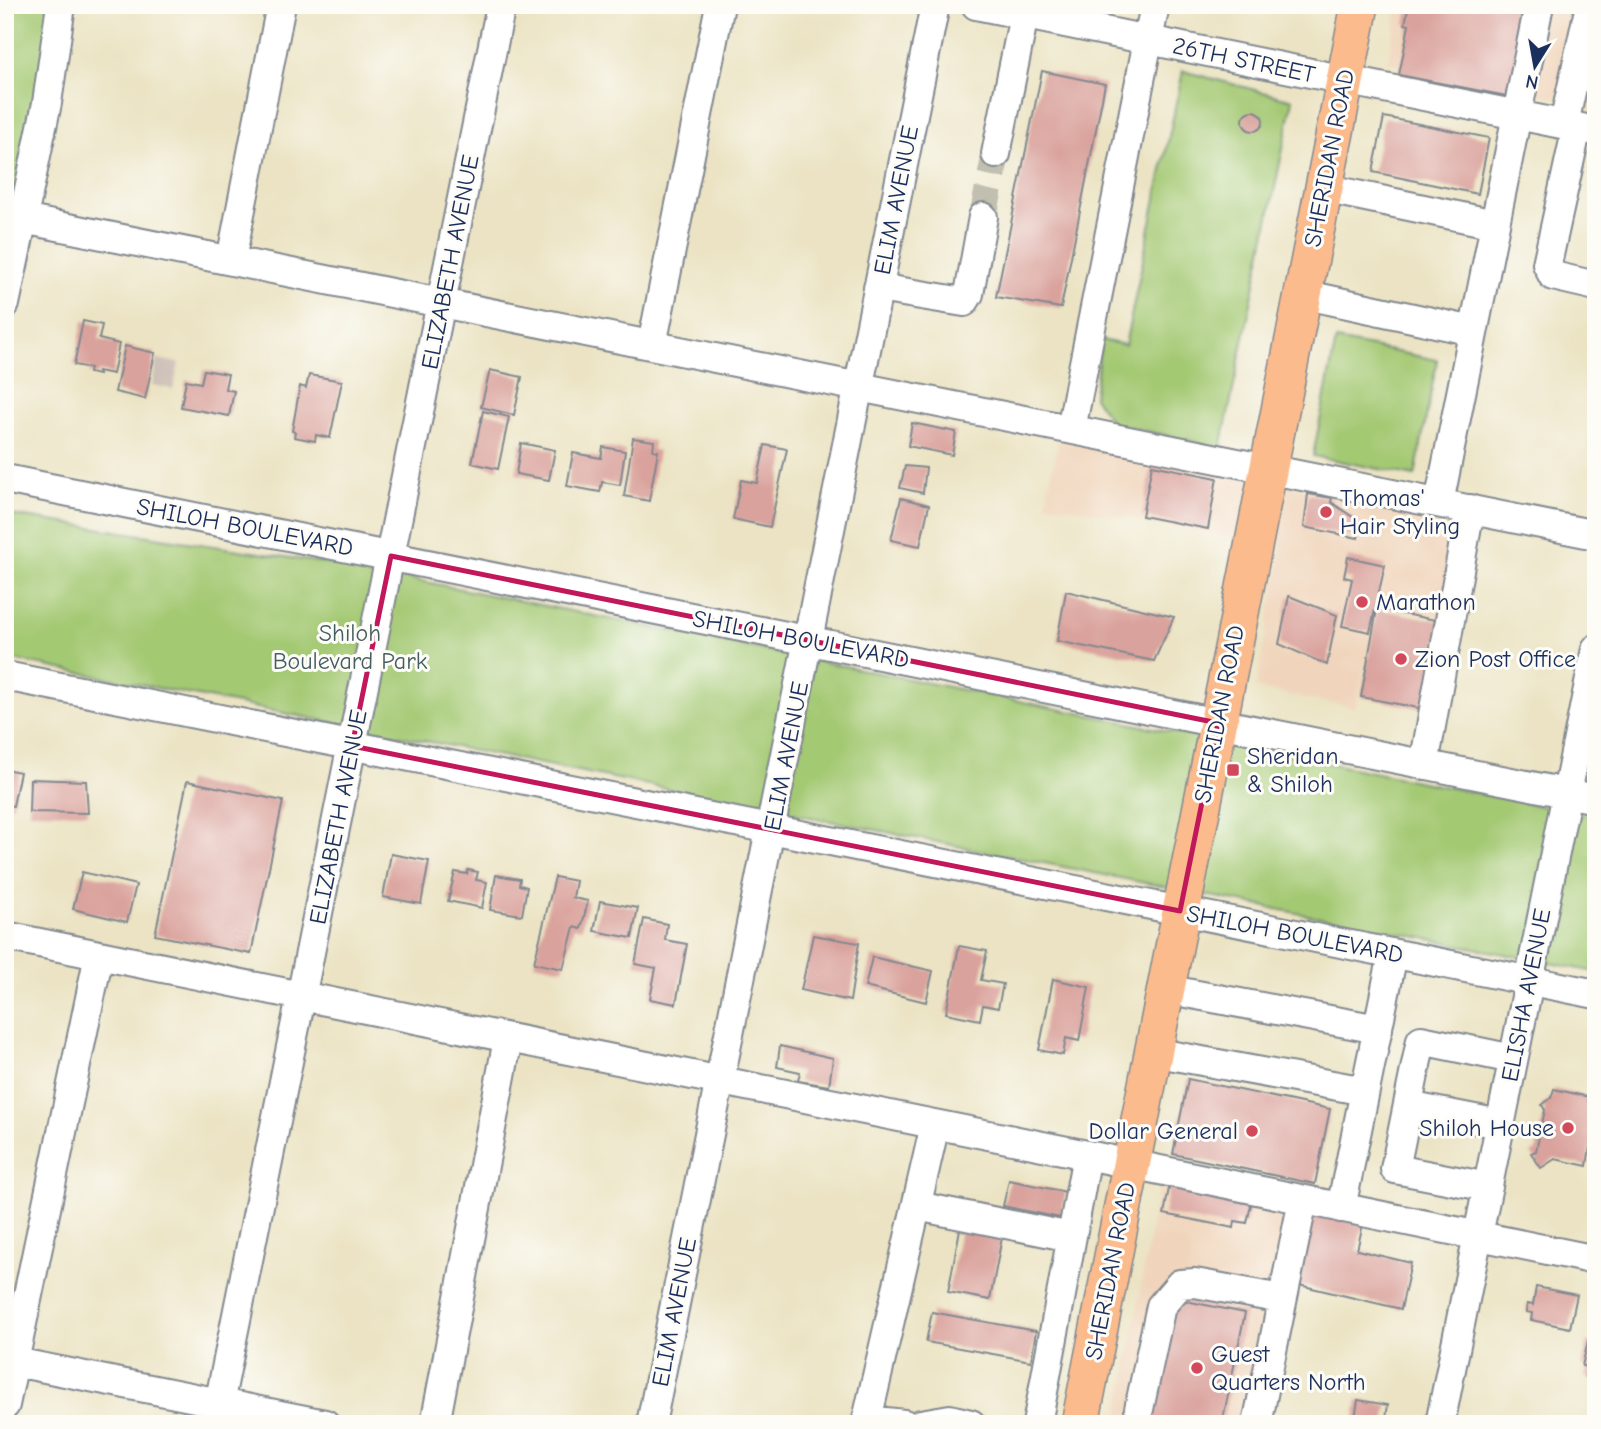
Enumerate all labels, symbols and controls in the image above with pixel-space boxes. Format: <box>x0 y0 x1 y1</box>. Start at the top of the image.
street label: 26TH STREET <box>1170 31 1318 89</box>
north arrow <box>1500 32 1570 102</box>
street label: SHERIDAN ROAD <box>1298 67 1360 249</box>
text: N <box>1524 70 1540 94</box>
street label: ELIM AVENUE <box>868 123 924 277</box>
street label: ELIZABETH AVENUE <box>415 152 485 372</box>
place label: Thomas' Hair Styling <box>1340 484 1460 540</box>
street label: SHILOH BOULEVARD <box>134 492 356 562</box>
marker: Thomas' Hair Styling <box>1318 504 1334 520</box>
place label: Marathon <box>1376 588 1476 616</box>
marker: Marathon <box>1354 594 1370 610</box>
street label: SHILOH BOULEVARD <box>690 604 912 674</box>
park label: Shiloh Boulevard Park <box>273 619 428 675</box>
street label: SHERIDAN ROAD <box>1188 623 1250 805</box>
place label: Zion Post Office <box>1415 645 1576 673</box>
marker: Zion Post Office <box>1393 651 1409 667</box>
street label: ELIM AVENUE <box>758 679 814 833</box>
street label: ELIZABETH AVENUE <box>303 707 373 927</box>
place label: Sheridan & Shiloh <box>1247 742 1339 798</box>
marker: Sheridan & Shiloh <box>1225 762 1241 778</box>
street label: SHILOH BOULEVARD <box>1184 899 1406 969</box>
street label: ELISHA AVENUE <box>1496 906 1556 1084</box>
place label: Shiloh House <box>1419 1114 1554 1142</box>
place label: Dollar General <box>1089 1117 1238 1145</box>
marker: Shiloh House <box>1560 1120 1576 1136</box>
marker: Dollar General <box>1244 1123 1260 1139</box>
street label: SHERIDAN ROAD <box>1079 1180 1141 1362</box>
street label: ELIM AVENUE <box>646 1235 702 1389</box>
place label: Guest Quarters North <box>1211 1340 1366 1396</box>
marker: Guest Quarters North <box>1189 1360 1205 1376</box>

